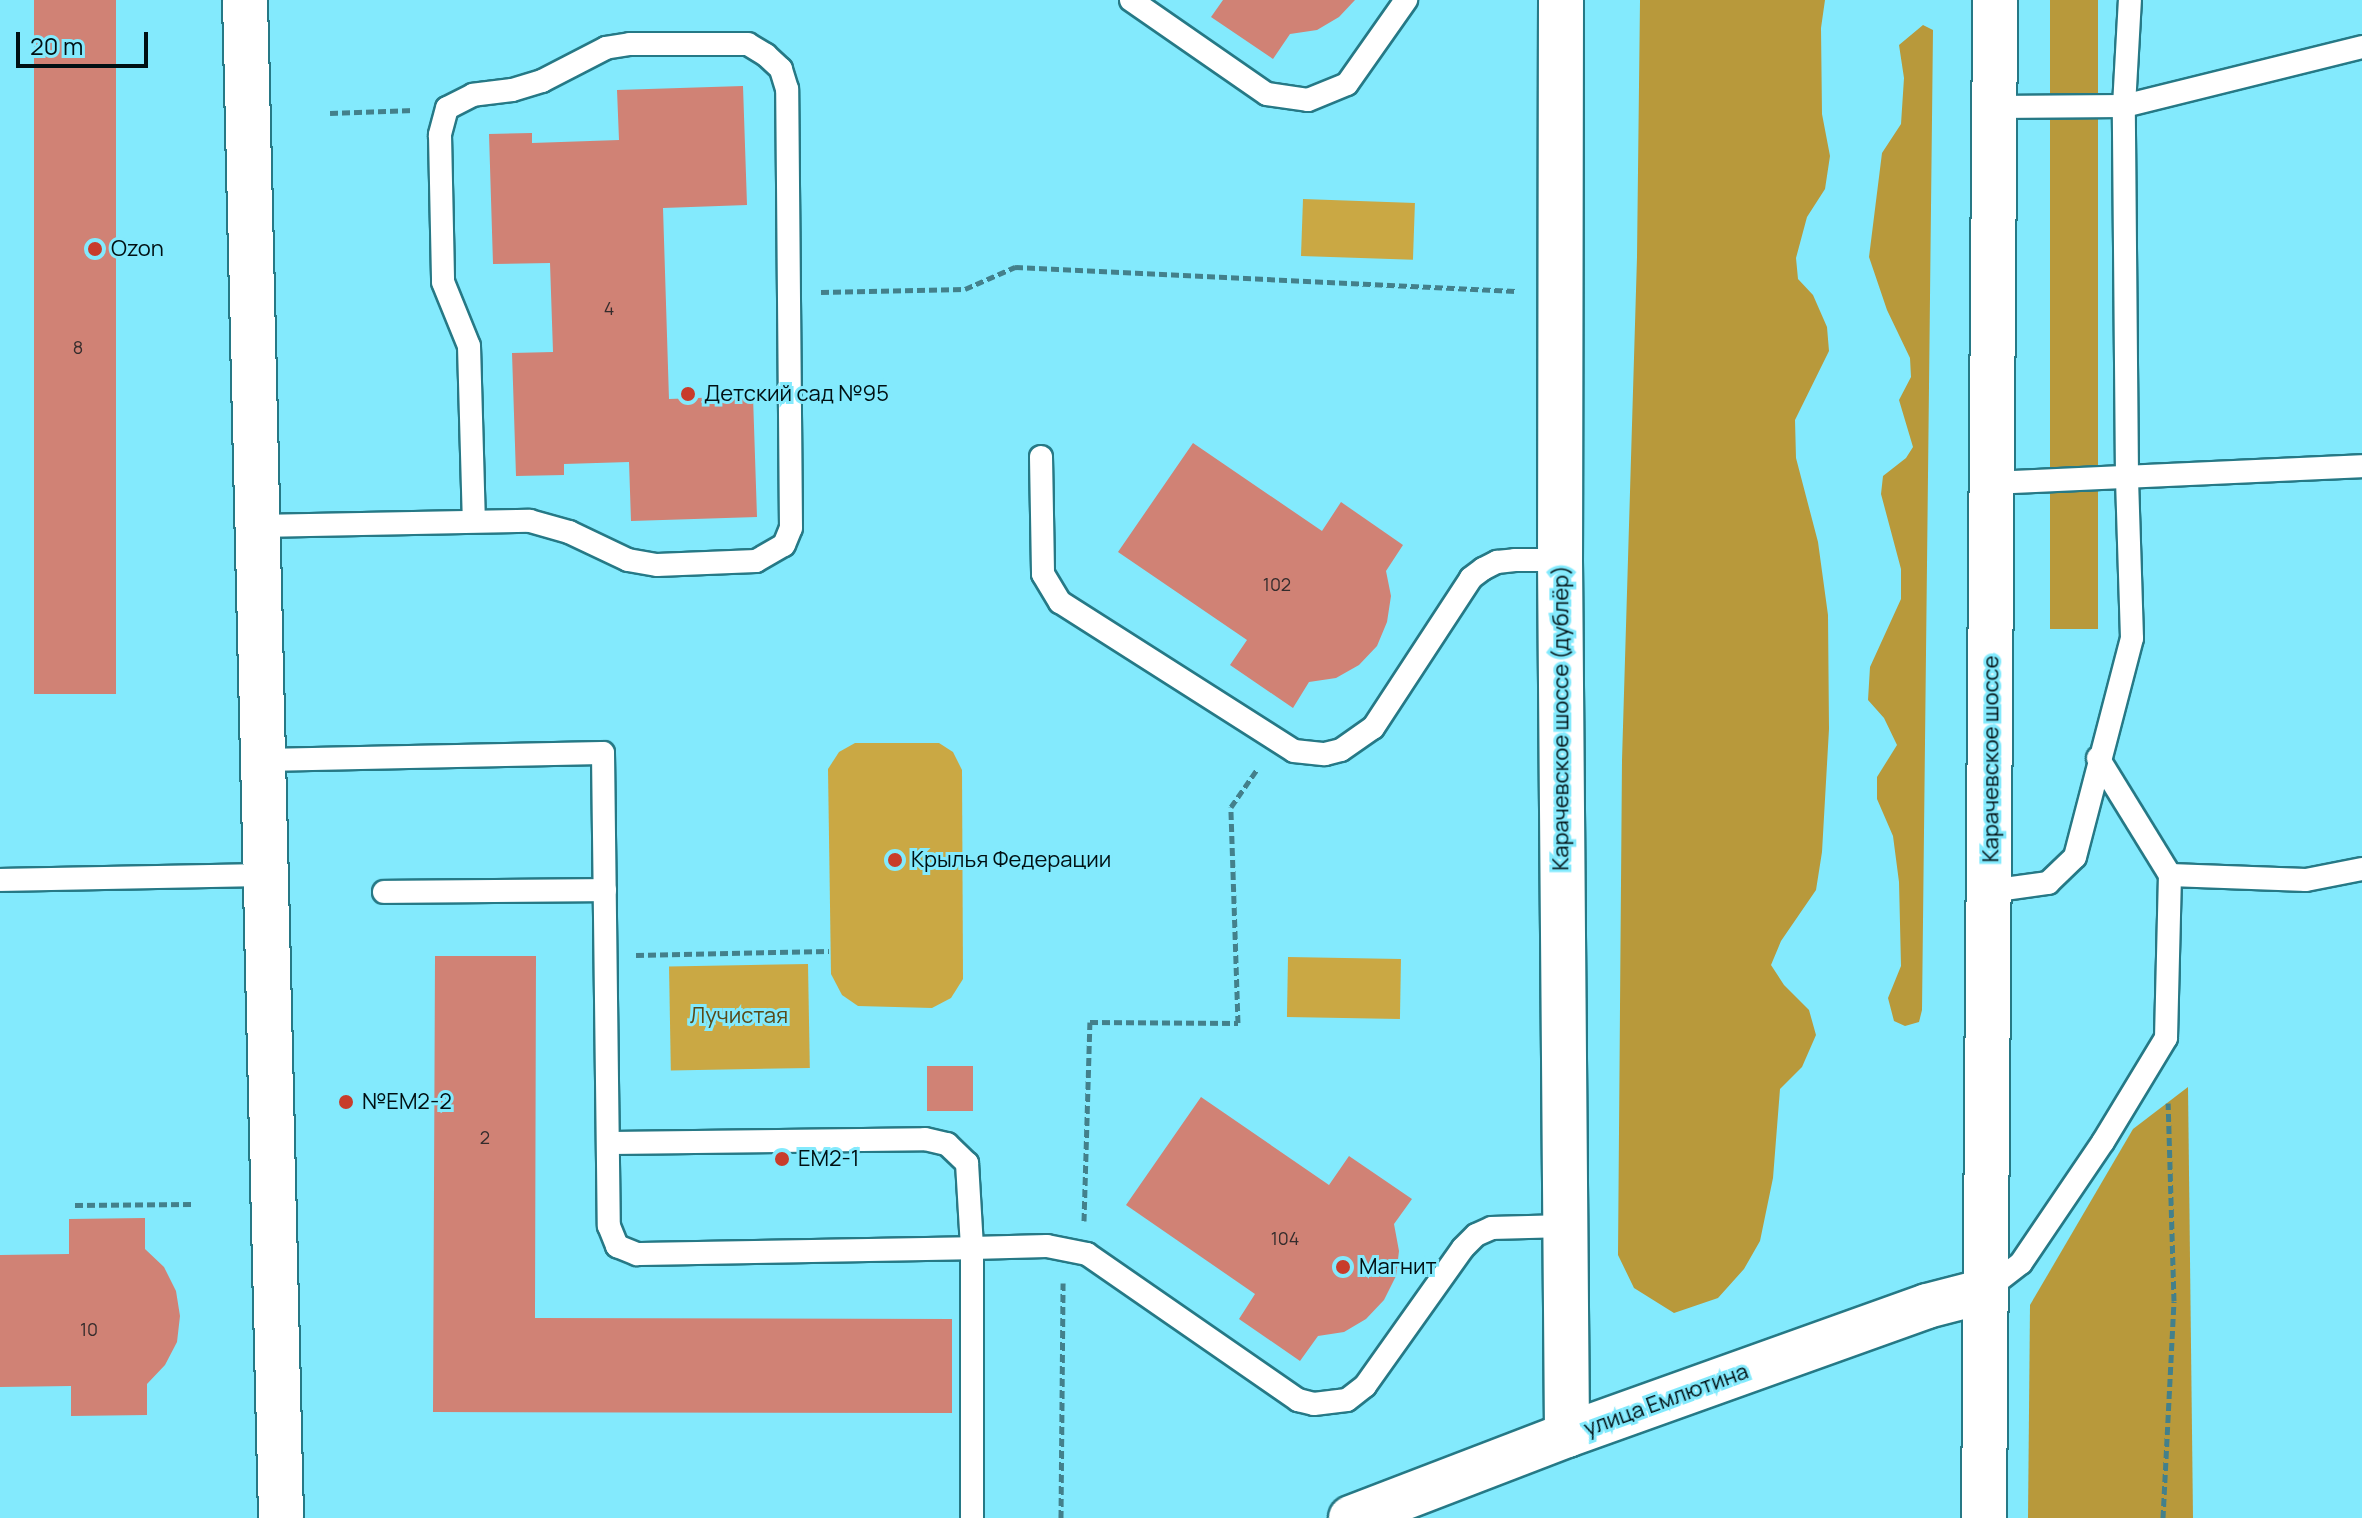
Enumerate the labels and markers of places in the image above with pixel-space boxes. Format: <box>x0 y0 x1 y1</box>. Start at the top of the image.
place label: Ozon <box>111 236 164 262</box>
marker: Ozon <box>86 240 104 258</box>
place label: Детский сад №95 <box>704 381 889 407</box>
marker: Детский сад №95 <box>679 385 697 403</box>
place label: Крылья Федерации <box>911 847 1111 873</box>
marker: Крылья Федерации <box>886 851 904 869</box>
place label: №ЕМ2-2 <box>362 1089 452 1115</box>
marker: №ЕМ2-2 <box>337 1093 355 1111</box>
place label: ЕМ2-1 <box>798 1146 859 1172</box>
marker: ЕМ2-1 <box>773 1150 791 1168</box>
place label: Магнит <box>1359 1254 1437 1280</box>
marker: Магнит <box>1334 1258 1352 1276</box>

